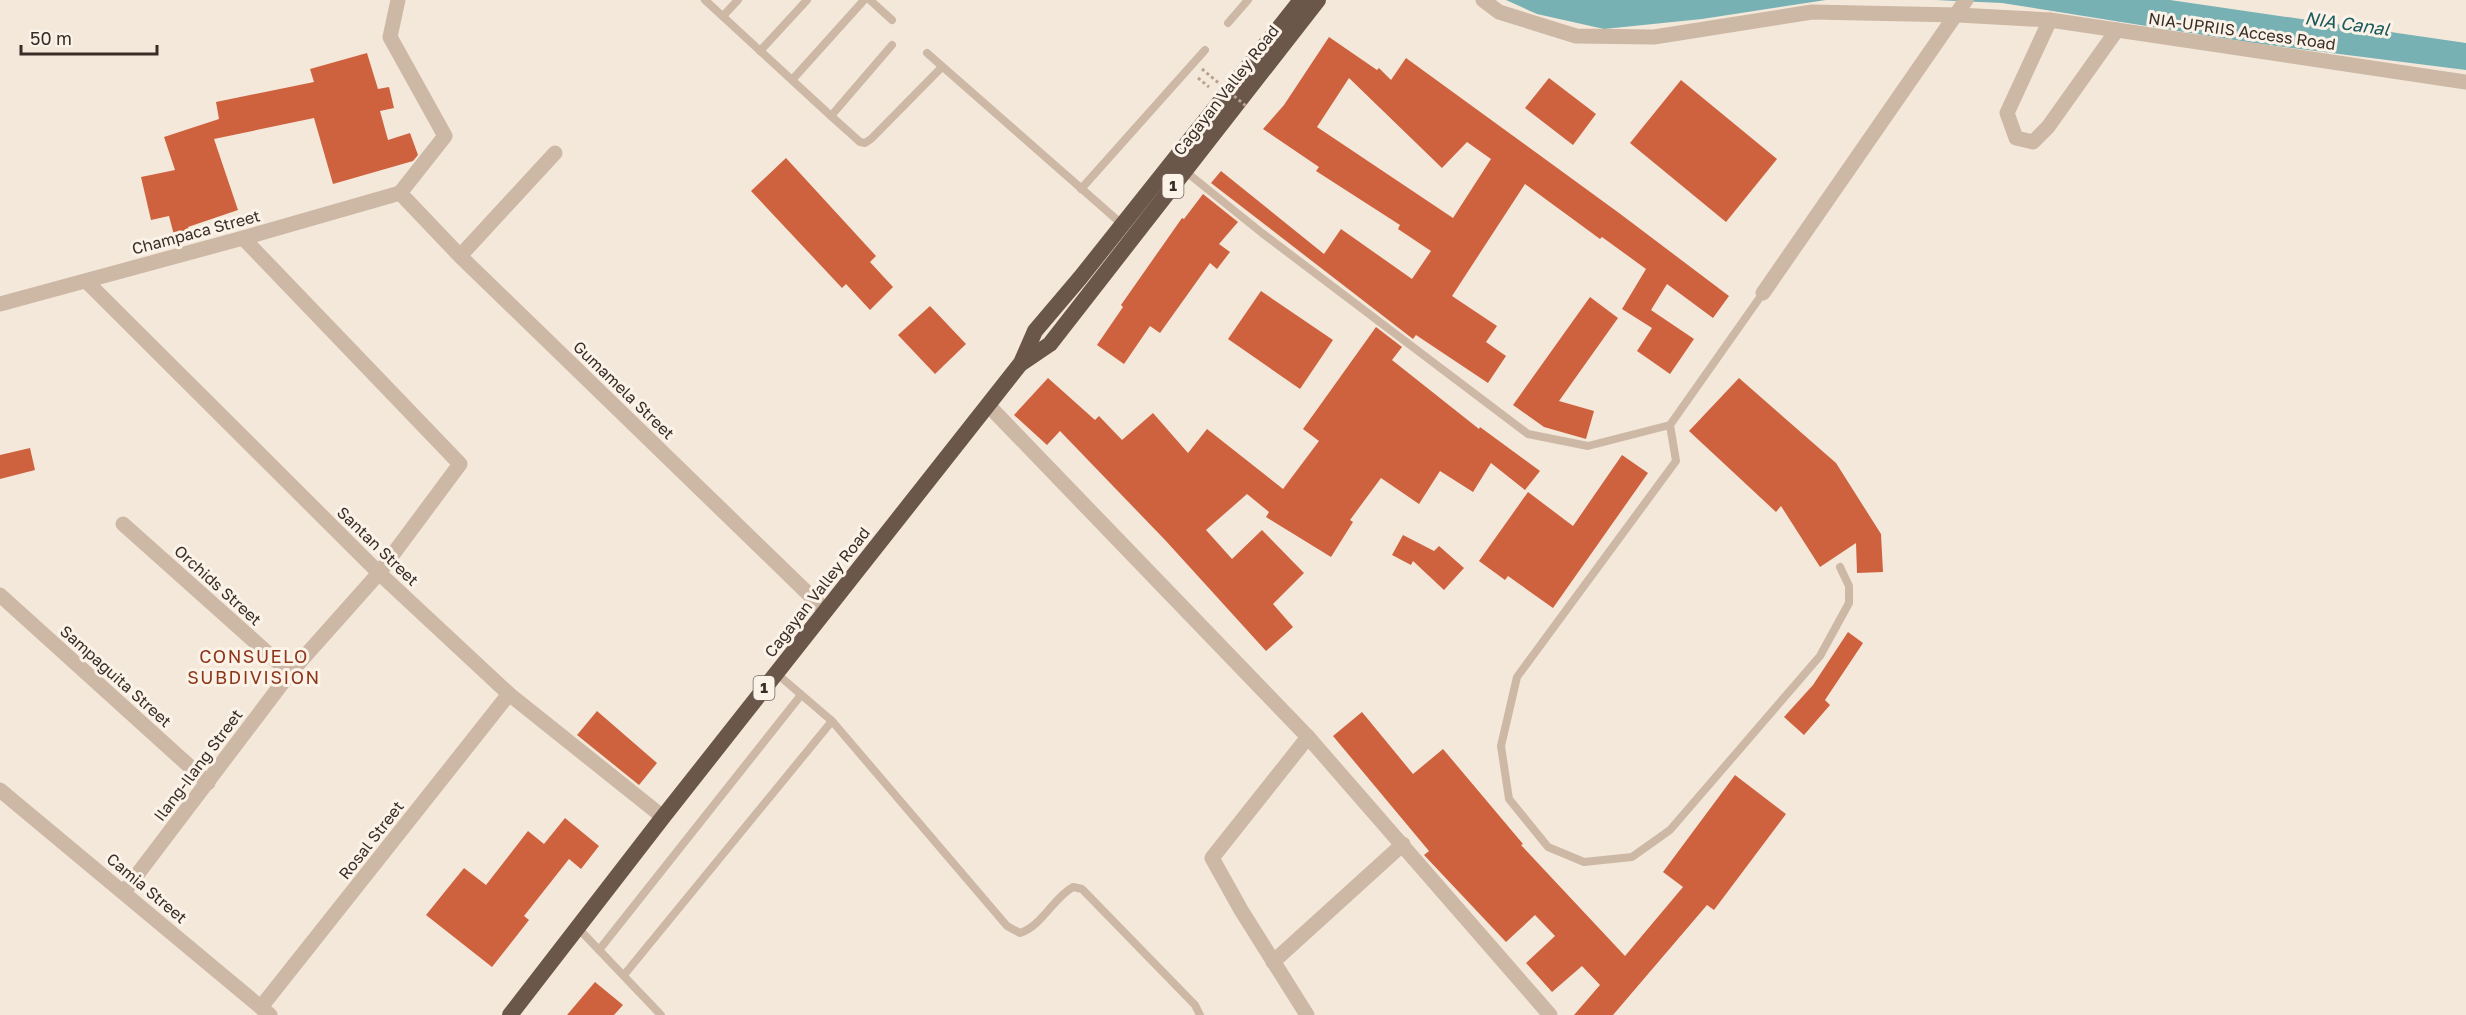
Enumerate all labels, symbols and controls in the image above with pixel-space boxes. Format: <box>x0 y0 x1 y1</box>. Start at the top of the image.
water label: NIA Canal <box>2303 6 2392 40</box>
street label: NIA-UPRIIS Access Road <box>2147 8 2337 54</box>
scale bar <box>21 18 158 56</box>
street label: Cagayan Valley Road <box>1169 21 1283 159</box>
text: 50 m <box>30 27 72 49</box>
road number: 1 <box>1162 174 1184 198</box>
street label: Champaca Street <box>130 205 262 259</box>
street label: Gumamela Street <box>569 337 679 443</box>
street label: Santan Street <box>333 502 423 590</box>
street label: Cagayan Valley Road <box>760 523 874 661</box>
street label: Orchids Street <box>170 541 266 629</box>
street label: Sampaguita Street <box>56 621 176 731</box>
district label: CONSUELO SUBDIVISION <box>187 645 321 688</box>
road number: 1 <box>754 676 774 700</box>
street label: Ilang-Ilang Street <box>149 705 247 825</box>
street label: Rosal Street <box>334 797 408 883</box>
street label: Camia Street <box>103 849 191 927</box>

